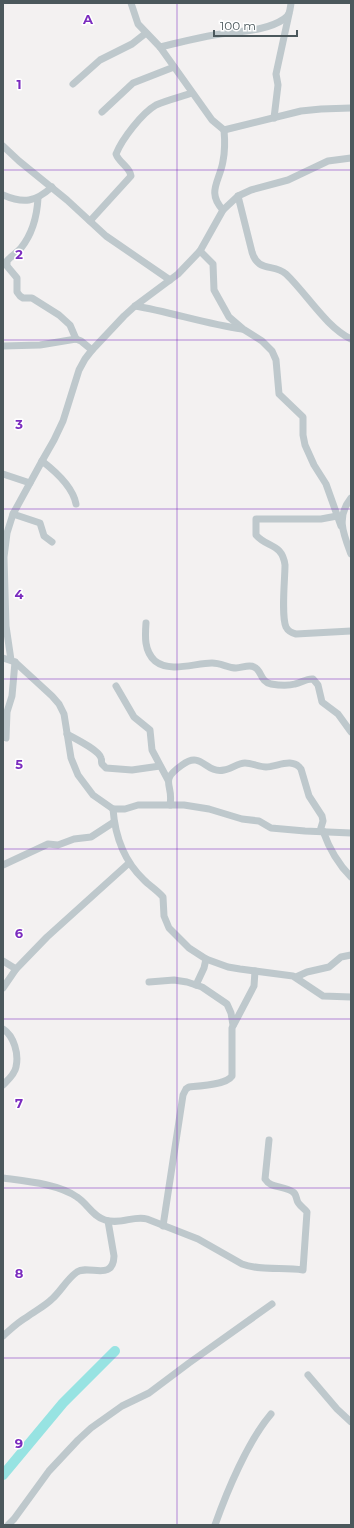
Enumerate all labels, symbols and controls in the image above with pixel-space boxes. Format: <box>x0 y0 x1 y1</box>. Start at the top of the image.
text: A <box>82 11 94 27</box>
scale bar <box>214 12 297 38</box>
text: 100 m <box>220 18 256 33</box>
text: 1 <box>16 76 22 92</box>
text: 2 <box>15 246 23 262</box>
text: 3 <box>14 416 23 432</box>
text: 4 <box>15 586 24 602</box>
text: 5 <box>15 756 23 772</box>
text: 6 <box>15 925 24 941</box>
text: 7 <box>15 1095 23 1111</box>
text: 8 <box>15 1265 24 1281</box>
text: 9 <box>15 1435 23 1451</box>

